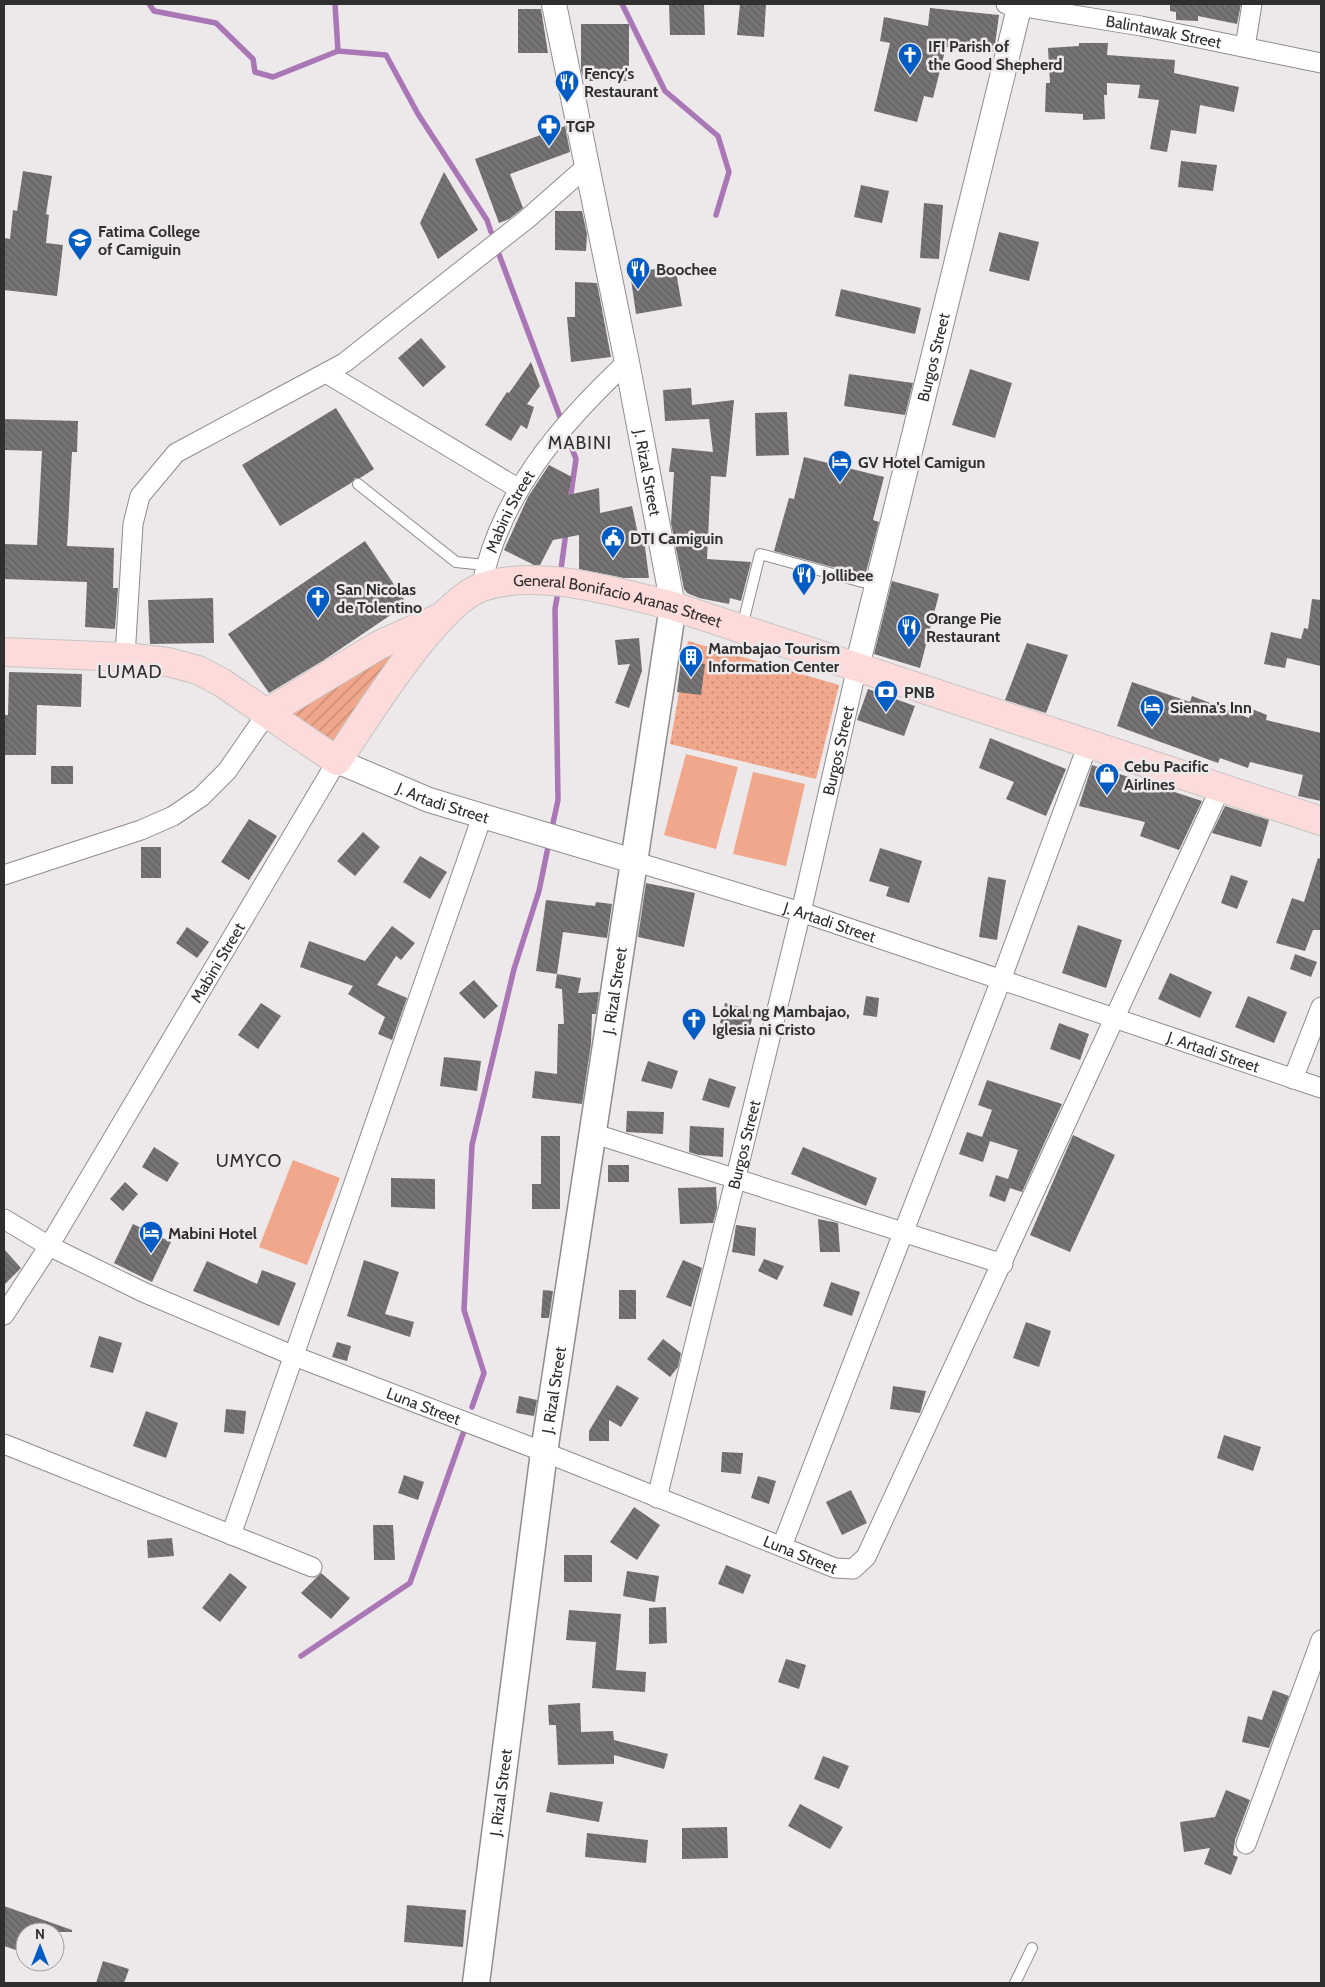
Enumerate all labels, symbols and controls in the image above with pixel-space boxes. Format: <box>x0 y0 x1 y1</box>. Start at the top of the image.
street label: Balintawak Street <box>1104 11 1224 52</box>
place label: IFI Parish of the Good Shepherd <box>928 37 1062 74</box>
church icon: IFI Parish of the Good Shepherd <box>897 42 923 76</box>
place label: Fency's Restaurant <box>584 64 659 101</box>
restaurant icon: Fency's Restaurant <box>554 69 580 103</box>
pharmacy icon: TGP <box>536 113 562 147</box>
place label: TGP <box>566 117 595 136</box>
place label: Fatima College of Camiguin <box>98 222 200 259</box>
school or university icon: Fatima College of Camiguin <box>67 227 93 261</box>
restaurant icon: Boochee <box>625 256 651 290</box>
place label: Boochee <box>656 260 717 279</box>
street label: Burgos Street <box>914 310 954 404</box>
street label: J. Rizal Street <box>630 427 665 518</box>
district label: MABINI <box>548 432 612 454</box>
hotel icon: GV Hotel Camigun <box>827 449 853 483</box>
place label: GV Hotel Camigun <box>858 453 985 472</box>
street label: Mabini Street <box>482 466 539 556</box>
public building icon: DTI Camiguin <box>600 525 626 559</box>
place label: DTI Camiguin <box>630 529 723 548</box>
restaurant icon: Jollibee <box>791 562 817 596</box>
place label: Jollibee <box>821 566 873 585</box>
street label: General Bonifacio Aranas Street <box>513 571 725 632</box>
place label: San Nicolas de Tolentino <box>336 580 422 617</box>
church icon: San Nicolas de Tolentino <box>305 585 331 619</box>
place label: Orange Pie Restaurant <box>926 609 1001 646</box>
restaurant icon: Orange Pie Restaurant <box>896 614 922 648</box>
place label: Mambajao Tourism Information Center <box>708 639 840 676</box>
building icon: Mambajao Tourism Information Center <box>678 644 704 678</box>
district label: LUMAD <box>97 661 163 683</box>
bank icon: PNB <box>873 679 899 713</box>
place label: PNB <box>904 683 935 702</box>
hotel icon: Sienna's Inn <box>1139 694 1165 728</box>
place label: Sienna's Inn <box>1170 698 1252 717</box>
street label: Burgos Street <box>819 704 858 797</box>
place label: Cebu Pacific Airlines <box>1124 757 1209 794</box>
shop icon: Cebu Pacific Airlines <box>1094 762 1120 796</box>
street label: J. Artadi Street <box>393 778 492 828</box>
street label: J. Artadi Street <box>780 898 879 947</box>
street label: Mabini Street <box>187 919 249 1006</box>
street label: J. Rizal Street <box>599 945 631 1037</box>
place label: Lokal ng Mambajao, Iglesia ni Cristo <box>712 1002 850 1039</box>
church icon: Lokal ng Mambajao, Iglesia ni Cristo <box>681 1007 707 1041</box>
street label: J. Artadi Street <box>1164 1027 1262 1077</box>
street label: Burgos Street <box>724 1098 765 1191</box>
district label: UMYCO <box>216 1150 282 1172</box>
hotel icon: Mabini Hotel <box>138 1220 164 1254</box>
place label: Mabini Hotel <box>168 1224 257 1243</box>
street label: J. Rizal Street <box>538 1345 570 1436</box>
street label: Luna Street <box>384 1383 464 1429</box>
street label: Luna Street <box>761 1531 840 1578</box>
street label: J. Rizal Street <box>486 1747 516 1838</box>
north arrow <box>15 1922 65 1972</box>
text: N <box>35 1925 45 1943</box>

